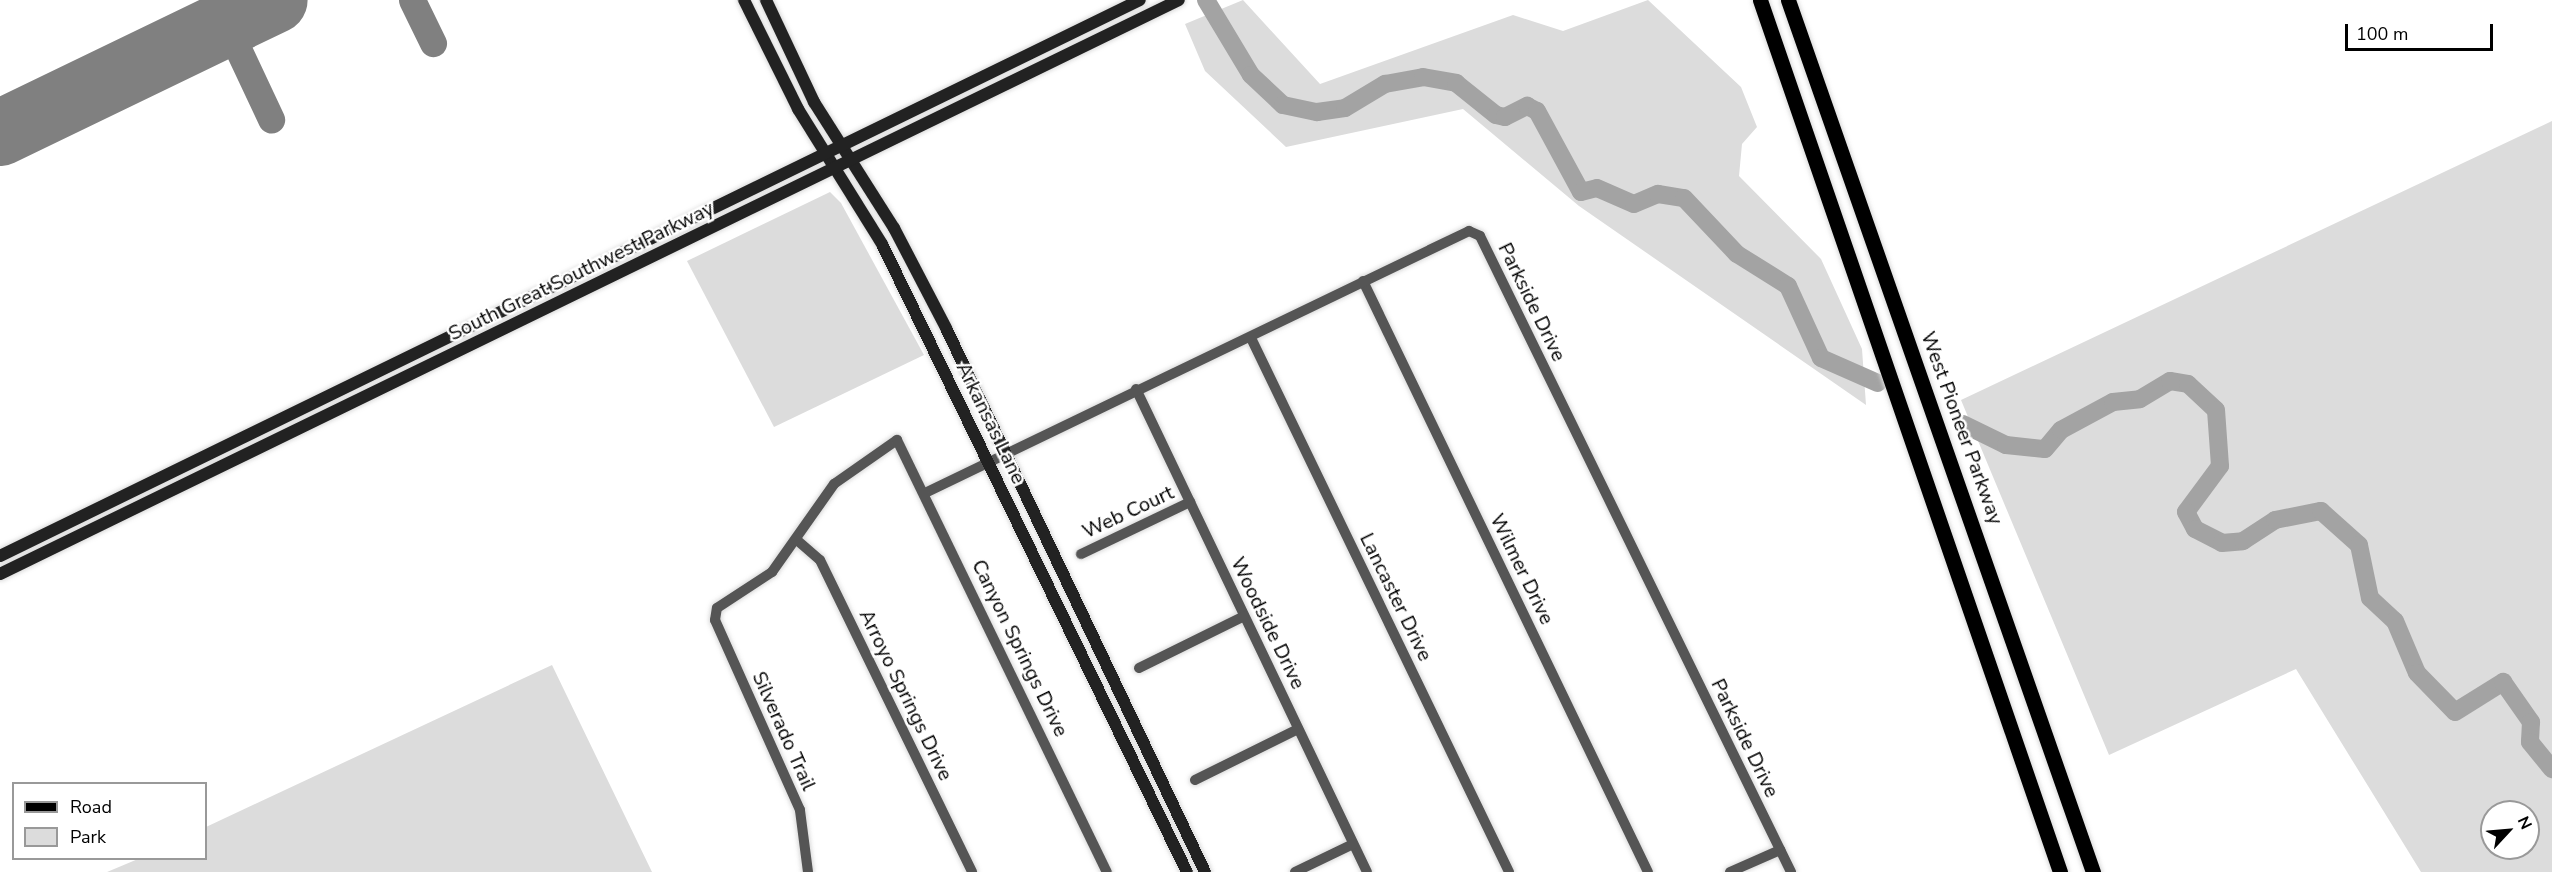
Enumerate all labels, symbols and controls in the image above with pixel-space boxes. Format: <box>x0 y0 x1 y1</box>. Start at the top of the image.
scale bar <box>2348 12 2496 50</box>
text: 100 m <box>2356 22 2408 46</box>
street label: South Great Southwest Parkway <box>445 196 717 346</box>
street label: Parkside Drive <box>1493 239 1571 365</box>
street label: West Pioneer Parkway <box>1916 328 2008 528</box>
street label: Arkansas Lane <box>951 358 1031 488</box>
street label: Web Court <box>1078 480 1178 544</box>
street label: Wilmer Drive <box>1485 510 1559 628</box>
street label: Lancaster Drive <box>1355 529 1437 665</box>
street label: Woodside Drive <box>1226 553 1310 693</box>
street label: Canyon Springs Drive <box>967 556 1073 740</box>
street label: Arroyo Springs Drive <box>854 606 958 784</box>
street label: Silverado Trail <box>747 668 821 794</box>
street label: Parkside Drive <box>1706 675 1784 801</box>
legend <box>12 782 207 860</box>
text: Road <box>70 795 112 819</box>
north arrow <box>2480 800 2540 860</box>
text: N <box>2512 813 2537 833</box>
text: Park <box>70 825 106 849</box>

